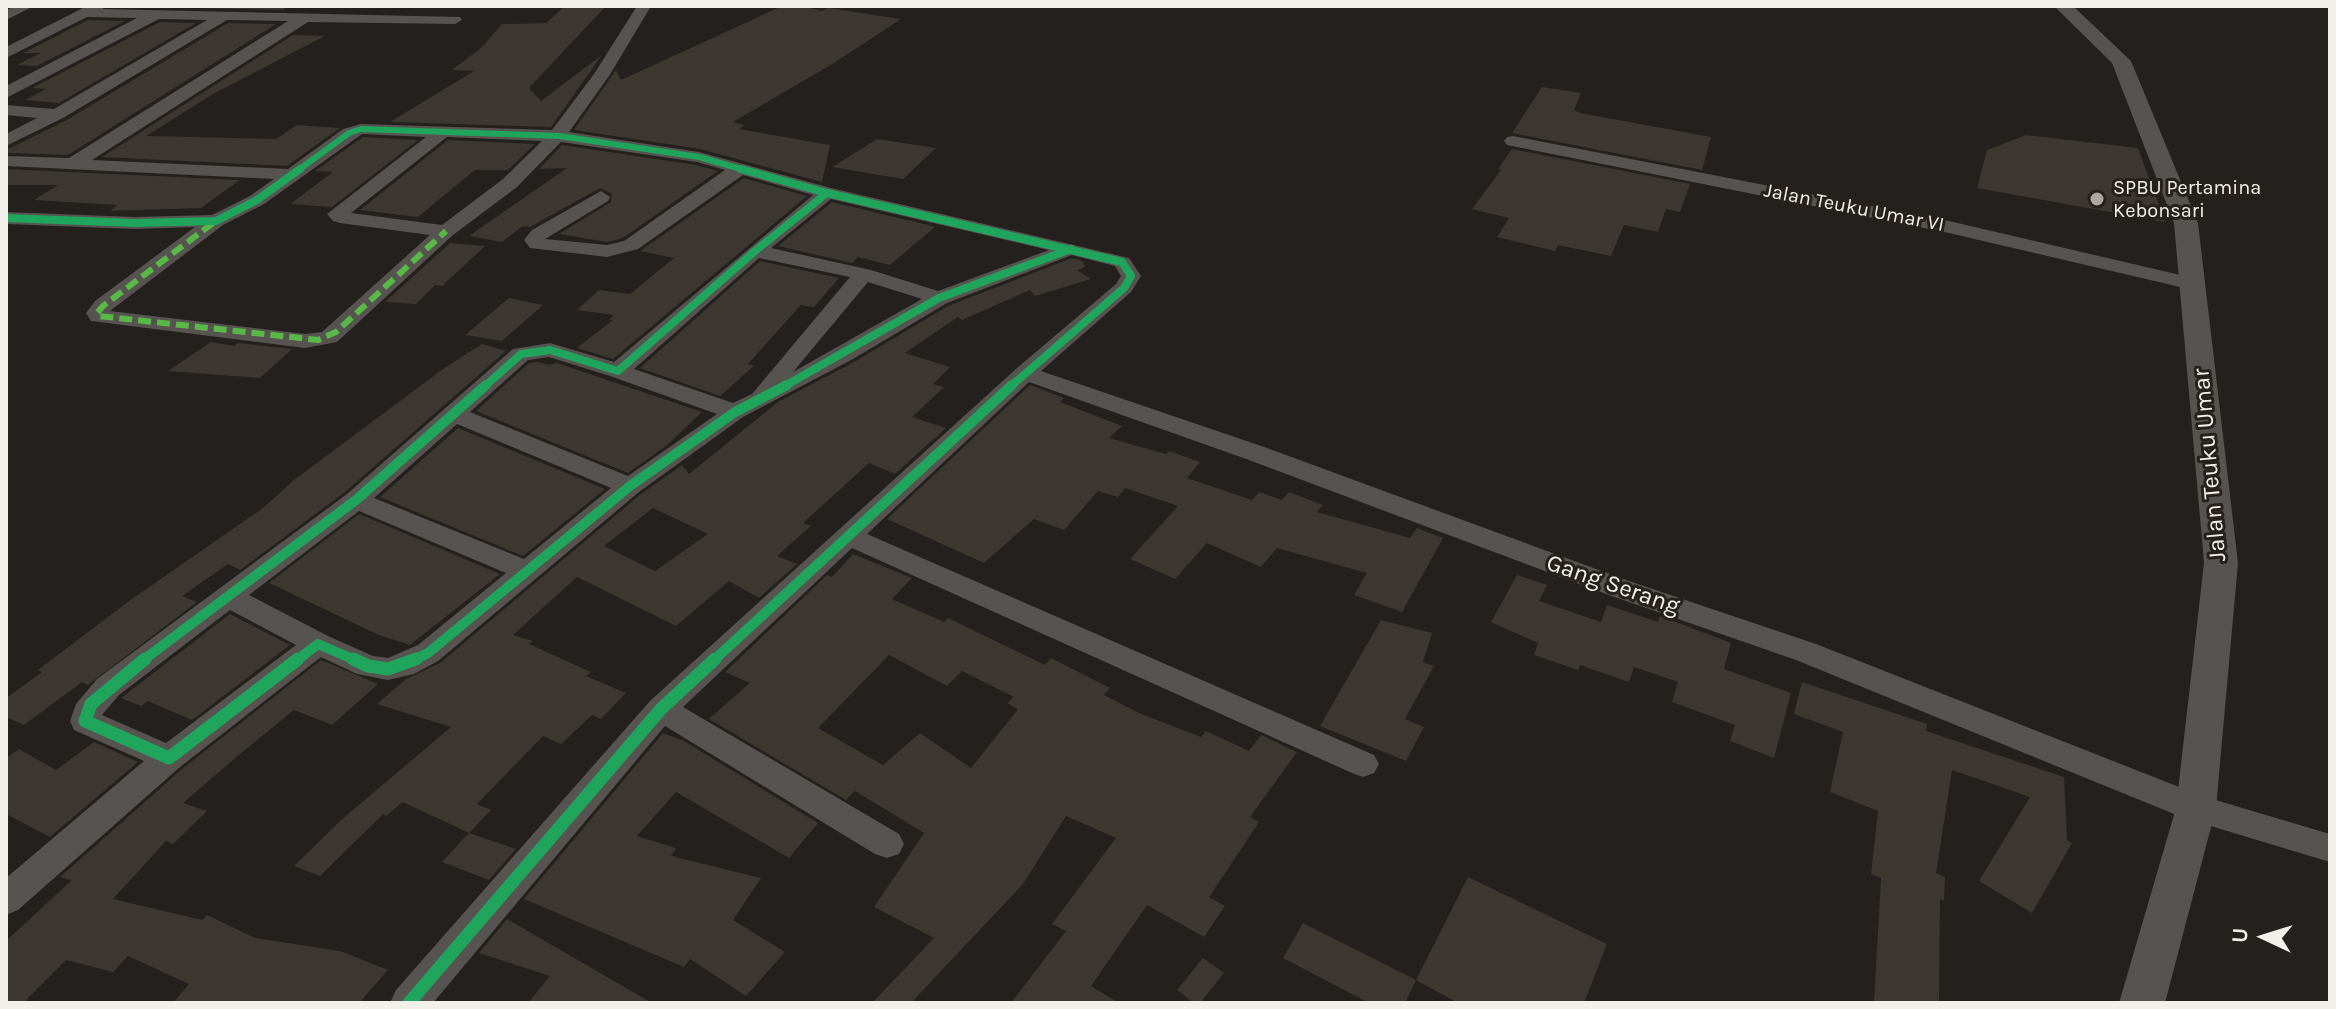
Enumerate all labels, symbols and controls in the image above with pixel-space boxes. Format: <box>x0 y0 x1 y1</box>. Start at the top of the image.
place label: SPBU Pertamina Kebonsari <box>2113 176 2261 223</box>
street label: Jalan Teuku Umar VI <box>1762 179 1946 237</box>
marker: SPBU Pertamina Kebonsari <box>2088 190 2106 208</box>
street label: Jalan Teuku Umar <box>2187 367 2233 563</box>
street label: Gang Serang <box>1543 549 1683 621</box>
north arrow <box>2224 897 2304 977</box>
text: U <box>2227 927 2254 944</box>

